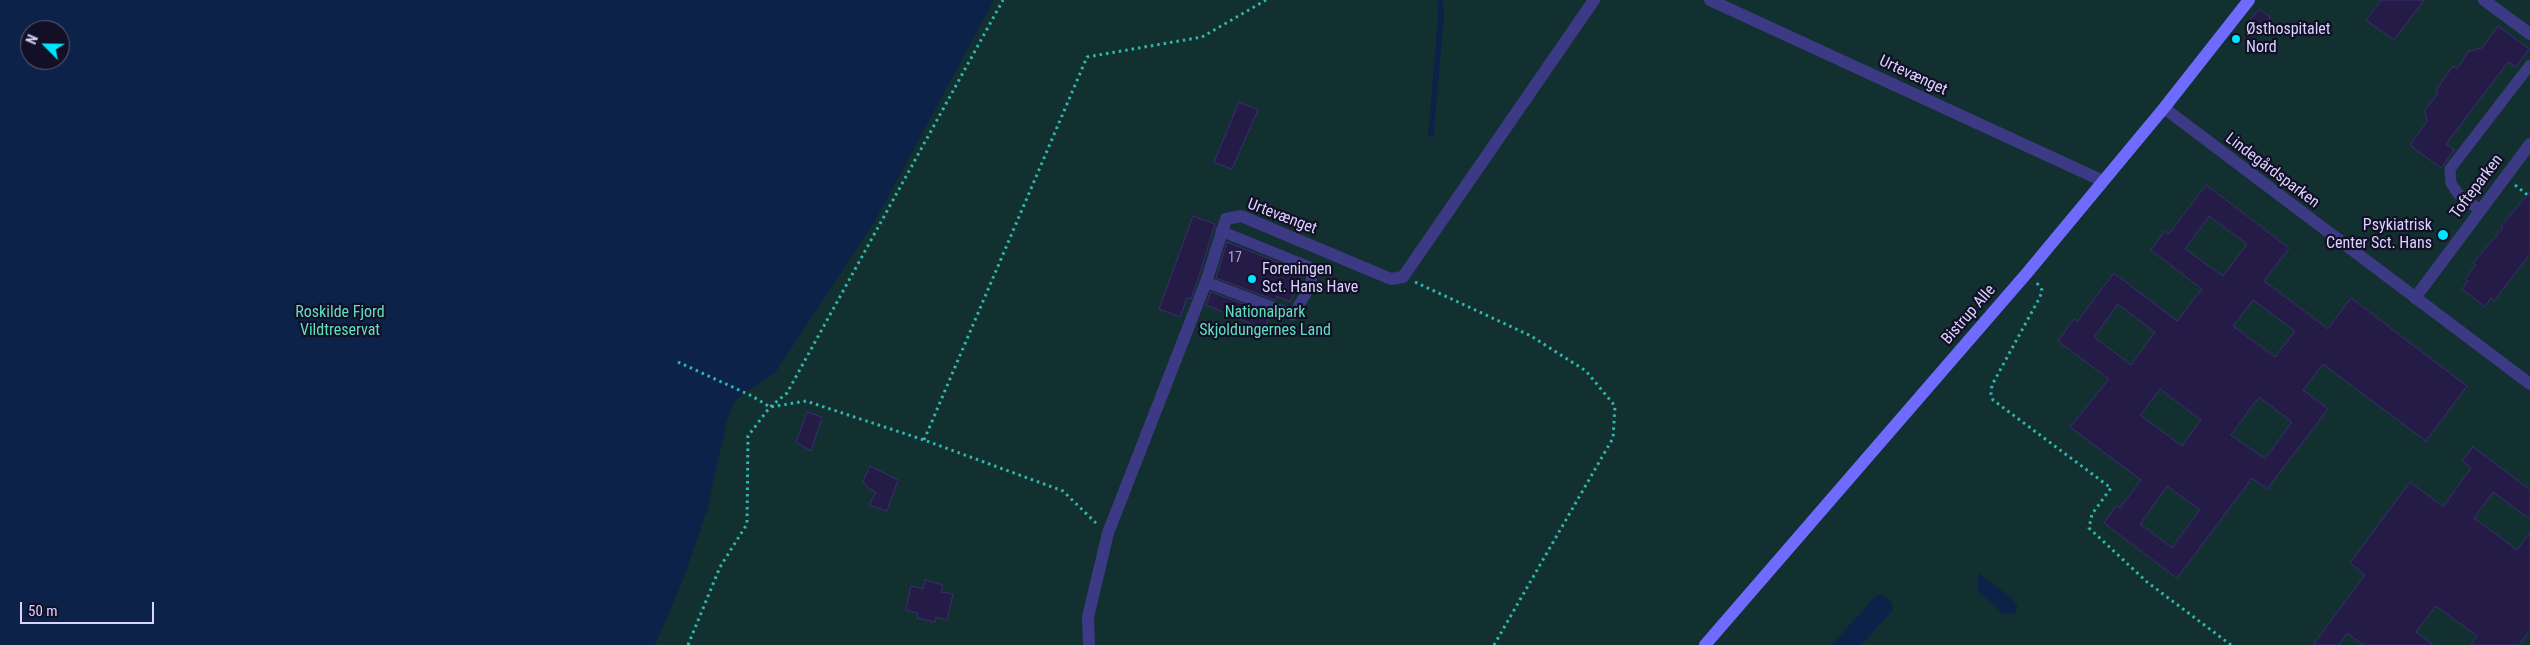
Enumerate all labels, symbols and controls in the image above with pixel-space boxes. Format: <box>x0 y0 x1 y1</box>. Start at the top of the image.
north arrow <box>20 20 70 70</box>
place label: Østhospitalet Nord <box>2246 20 2331 58</box>
text: N <box>23 32 41 47</box>
marker: Østhospitalet Nord <box>2230 33 2242 45</box>
street label: Urtevænget <box>1876 52 1950 100</box>
street label: Lindegårdsparken <box>2221 129 2323 213</box>
street label: Tofteparken <box>2447 151 2507 223</box>
street label: Urtevænget <box>1245 195 1319 239</box>
place label: Psykiatrisk Center Sct. Hans <box>2326 216 2432 254</box>
marker: Psykiatrisk Center Sct. Hans <box>2436 228 2450 242</box>
house number: 17 <box>1228 250 1242 266</box>
place label: Foreningen Sct. Hans Have <box>1262 260 1358 298</box>
marker: Foreningen Sct. Hans Have <box>1246 273 1258 285</box>
street label: Bistrup Alle <box>1938 281 2000 349</box>
park label: Roskilde Fjord Vildtreservat <box>295 303 385 341</box>
park label: Nationalpark Skjoldungernes Land <box>1199 303 1331 341</box>
scale bar <box>22 592 156 624</box>
text: 50 m <box>28 602 58 620</box>

